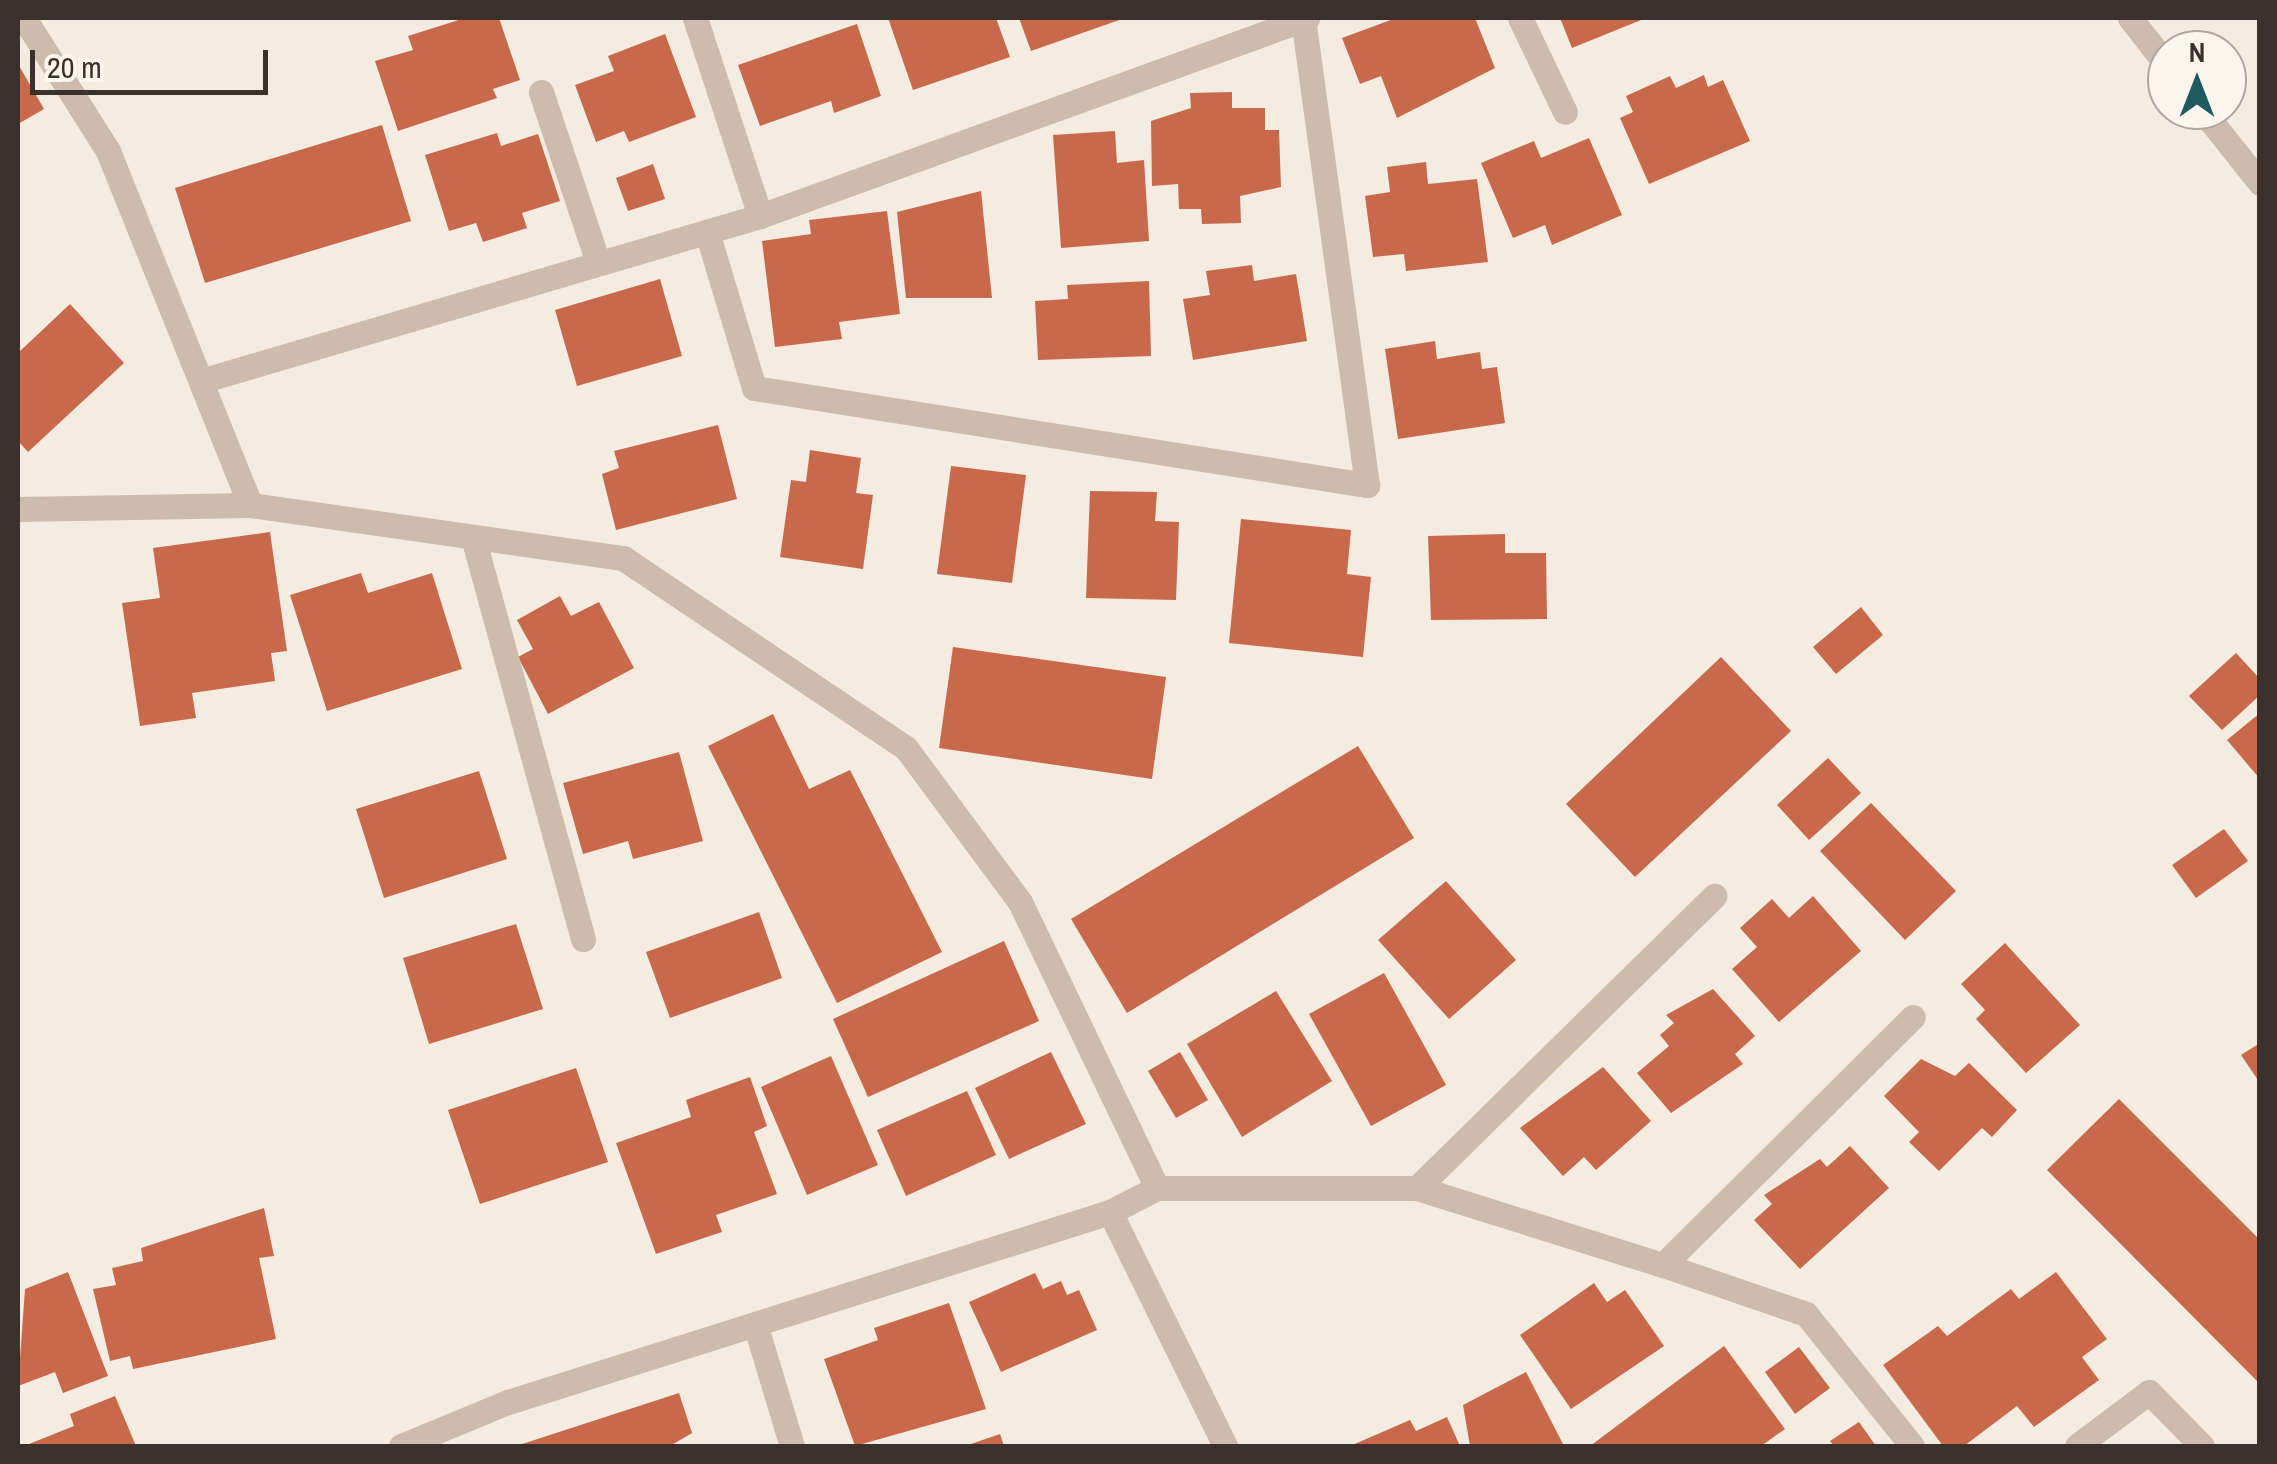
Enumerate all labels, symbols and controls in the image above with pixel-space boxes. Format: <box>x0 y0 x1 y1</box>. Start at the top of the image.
scale bar <box>35 30 272 92</box>
north arrow <box>2147 30 2247 130</box>
text: N <box>2189 33 2205 71</box>
text: 20 m <box>47 47 102 87</box>

